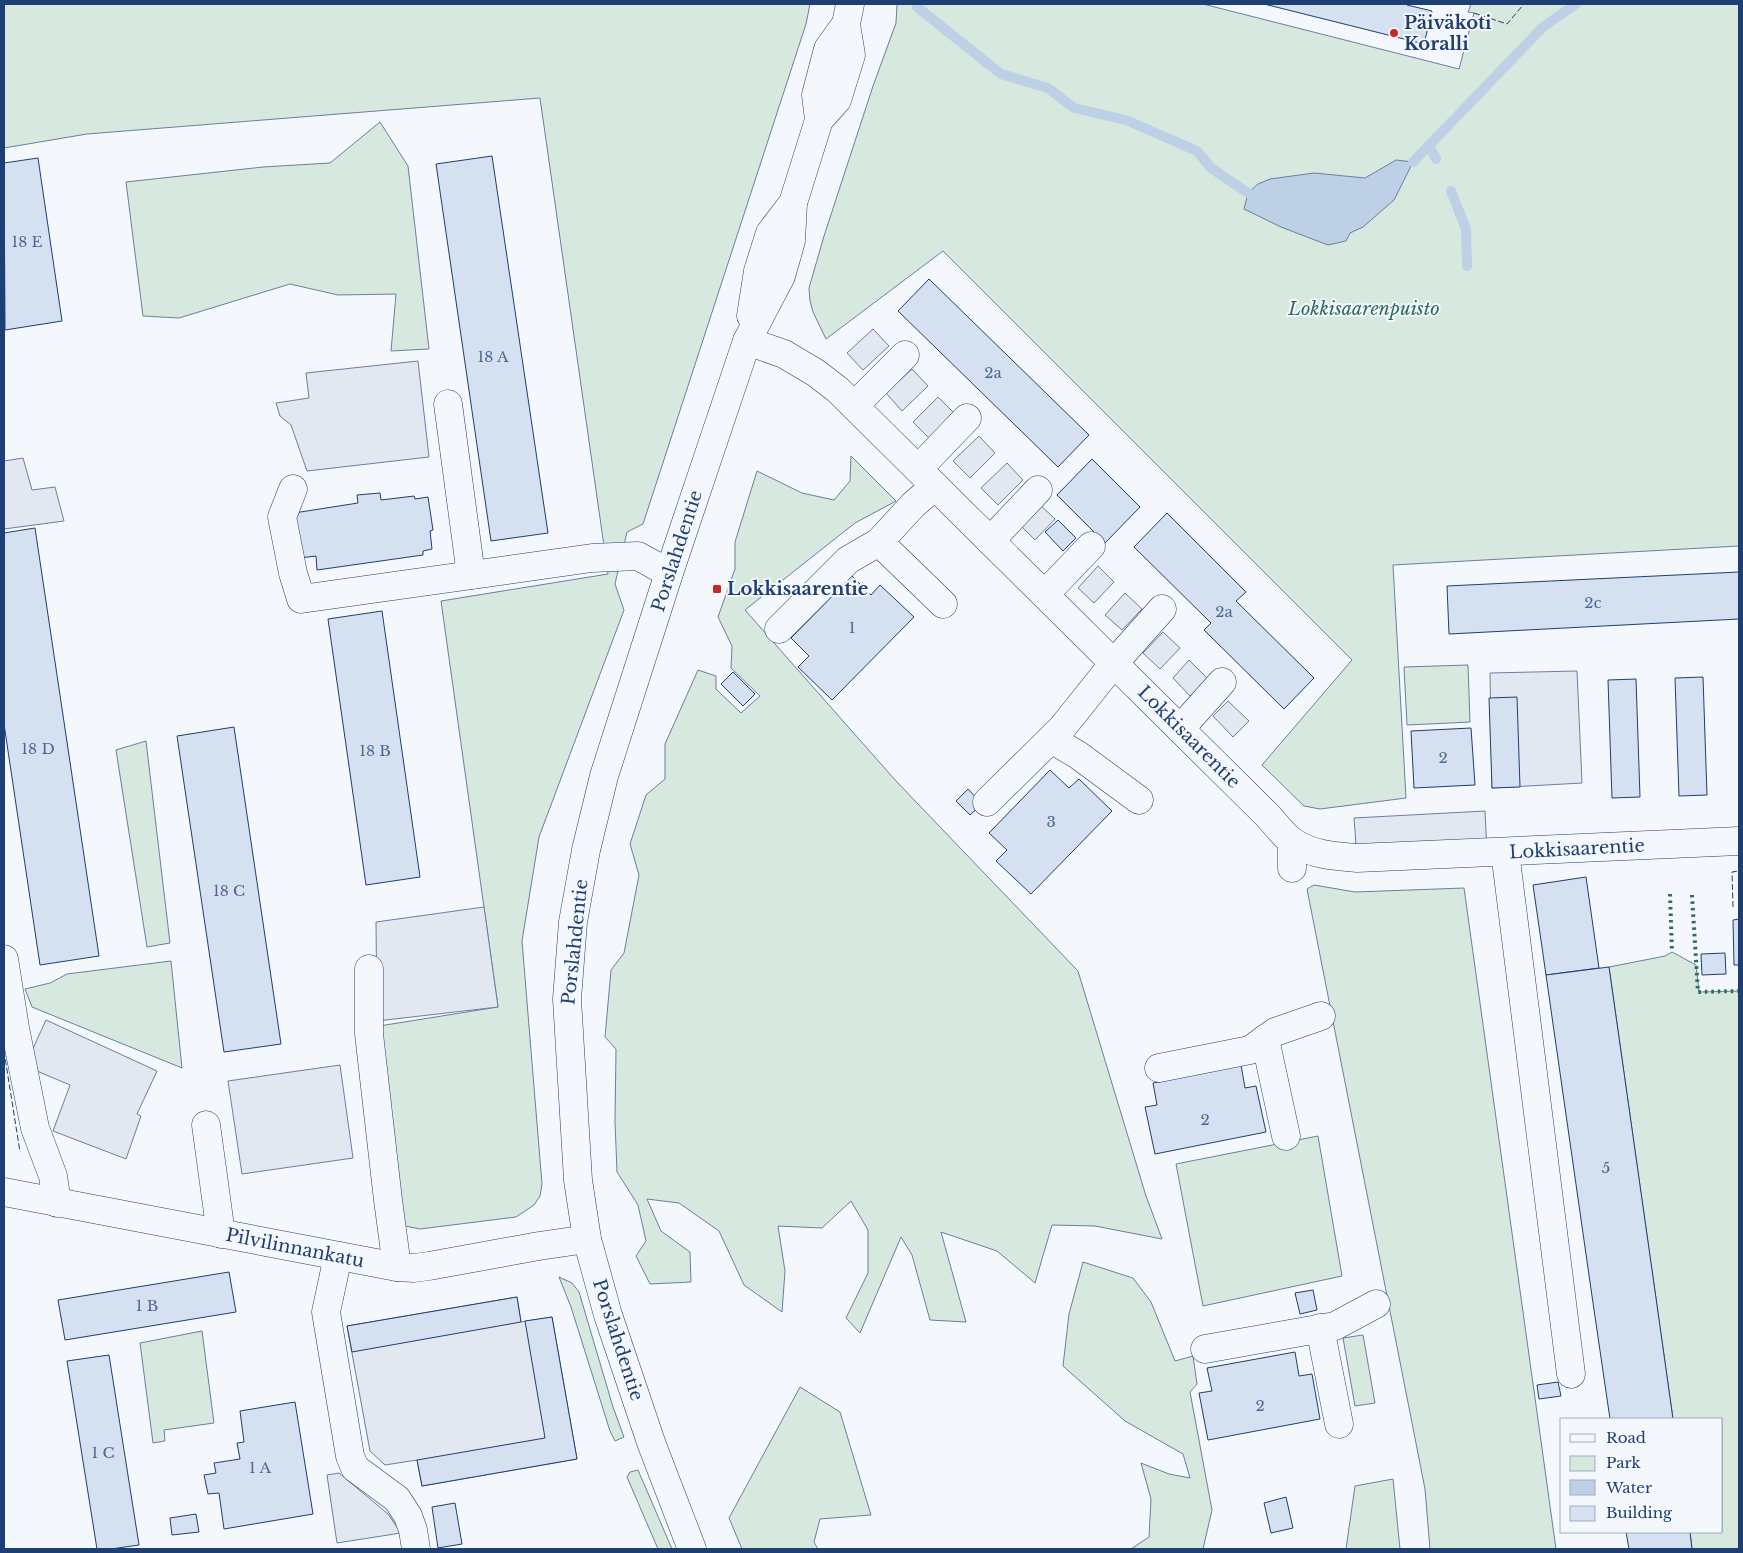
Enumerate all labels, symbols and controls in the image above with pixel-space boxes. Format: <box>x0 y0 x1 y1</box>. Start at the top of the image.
place label: Päiväkoti Koralli <box>1404 12 1492 55</box>
marker: Päiväkoti Koralli <box>1388 27 1400 39</box>
house number: 18 E <box>12 232 43 251</box>
park label: Lokkisaarenpuisto <box>1287 298 1440 320</box>
house number: 18 A <box>477 347 509 366</box>
house number: 2a <box>984 363 1002 382</box>
street label: Porslahdentie <box>647 487 707 615</box>
place label: Lokkisaarentie <box>727 578 868 600</box>
marker: Lokkisaarentie <box>711 583 723 595</box>
house number: 2c <box>1584 593 1602 612</box>
house number: 2a <box>1215 602 1233 621</box>
house number: 1 <box>849 618 855 637</box>
street label: Lokkisaarentie <box>1133 681 1245 793</box>
house number: 18 D <box>21 739 55 758</box>
house number: 18 B <box>359 741 391 760</box>
house number: 2 <box>1438 748 1448 767</box>
house number: 3 <box>1046 812 1056 831</box>
street label: Lokkisaarentie <box>1509 834 1645 864</box>
street label: Porslahdentie <box>557 878 593 1006</box>
house number: 18 C <box>213 881 245 900</box>
house number: 2 <box>1200 1110 1210 1129</box>
house number: 5 <box>1602 1158 1610 1177</box>
street label: Pilvilinnankatu <box>224 1224 366 1272</box>
street label: Porslahdentie <box>588 1276 648 1404</box>
house number: 1 B <box>136 1296 158 1315</box>
house number: 2 <box>1255 1396 1265 1415</box>
legend <box>1560 1418 1723 1533</box>
text: Road <box>1606 1428 1646 1447</box>
house number: 1 C <box>91 1443 115 1462</box>
text: Park <box>1606 1453 1642 1472</box>
house number: 1 A <box>249 1458 271 1477</box>
text: Water <box>1605 1478 1653 1497</box>
text: Building <box>1606 1503 1673 1522</box>

